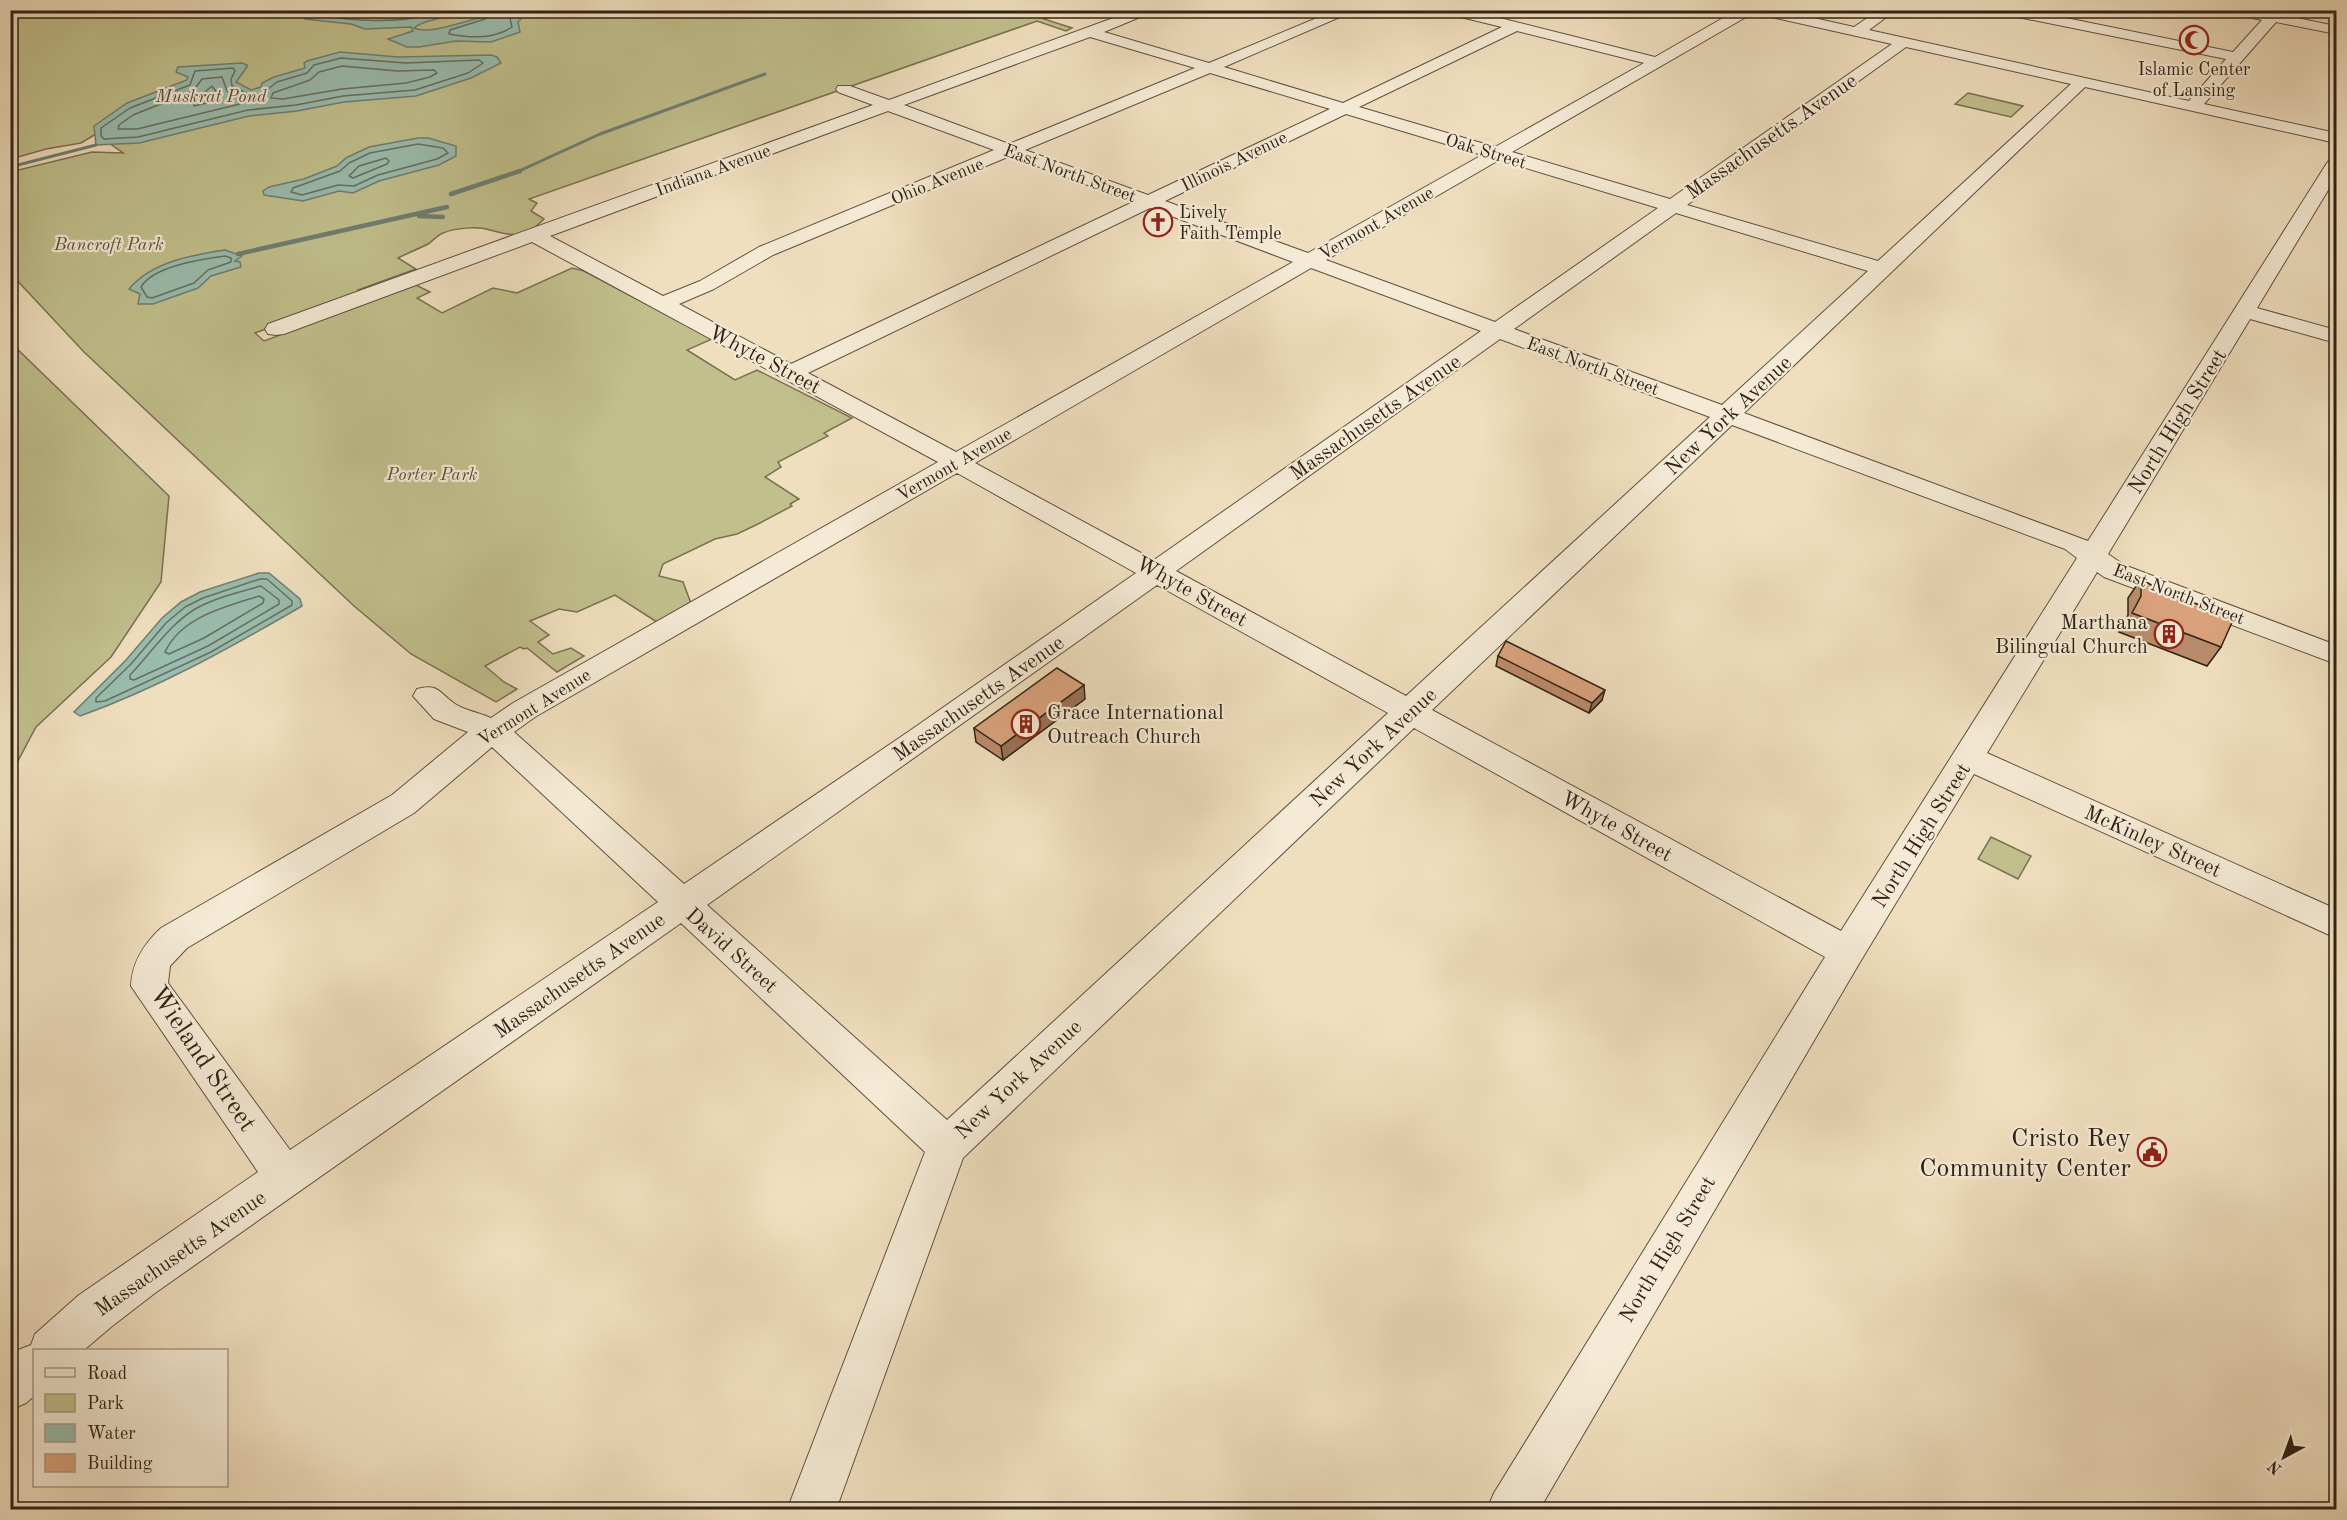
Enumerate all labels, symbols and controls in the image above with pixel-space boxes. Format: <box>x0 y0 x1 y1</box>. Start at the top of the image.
mosque icon: Islamic Center of Lansing <box>2178 24 2210 56</box>
place label: Islamic Center of Lansing <box>2138 61 2251 100</box>
street label: Massachusetts Avenue <box>1682 70 1861 204</box>
water label: Muskrat Pond <box>155 88 267 106</box>
street label: Illinois Avenue <box>1179 129 1290 195</box>
street label: Oak Street <box>1443 131 1528 173</box>
street label: Indiana Avenue <box>654 142 773 200</box>
street label: East North Street <box>1001 142 1138 206</box>
street label: Ohio Avenue <box>888 155 986 209</box>
street label: Vermont Avenue <box>1316 184 1437 264</box>
place label: Lively Faith Temple <box>1179 204 1282 243</box>
church icon: Lively Faith Temple <box>1142 206 1174 238</box>
park label: Bancroft Park <box>53 236 164 254</box>
street label: Whyte Street <box>705 322 824 399</box>
street label: East North Street <box>1524 335 1661 399</box>
street label: North High Street <box>2125 346 2231 498</box>
street label: Massachusetts Avenue <box>1286 351 1465 485</box>
street label: New York Avenue <box>1662 352 1796 480</box>
street label: Vermont Avenue <box>894 425 1015 505</box>
park label: Porter Park <box>386 466 478 484</box>
street label: Whyte Street <box>1132 553 1250 631</box>
street label: East North Street <box>2110 562 2247 628</box>
place label: Marthana Bilingual Church <box>1995 613 2148 658</box>
building icon: Marthana Bilingual Church <box>2153 618 2185 650</box>
street label: Massachusetts Avenue <box>889 632 1068 766</box>
street label: Vermont Avenue <box>475 666 594 750</box>
street label: New York Avenue <box>1307 684 1441 812</box>
place label: Grace International Outreach Church <box>1047 703 1224 748</box>
building icon: Grace International Outreach Church <box>1010 708 1042 740</box>
street label: North High Street <box>1869 760 1975 912</box>
street label: Whyte Street <box>1557 788 1675 866</box>
street label: McKinley Street <box>2081 803 2224 882</box>
street label: David Street <box>681 905 781 998</box>
street label: Massachusetts Avenue <box>490 909 669 1043</box>
street label: Wieland Street <box>144 982 260 1137</box>
street label: New York Avenue <box>952 1016 1086 1144</box>
place label: Cristo Rey Community Center <box>1919 1126 2131 1182</box>
public building icon: Cristo Rey Community Center <box>2136 1136 2168 1168</box>
street label: North High Street <box>1616 1173 1720 1326</box>
street label: Massachusetts Avenue <box>91 1187 270 1321</box>
legend <box>33 1349 228 1487</box>
text: Road <box>87 1365 127 1383</box>
text: Park <box>87 1395 124 1413</box>
text: Water <box>87 1425 136 1443</box>
north arrow <box>2254 1427 2314 1487</box>
text: Building <box>87 1455 153 1473</box>
text: N <box>2265 1456 2285 1477</box>

